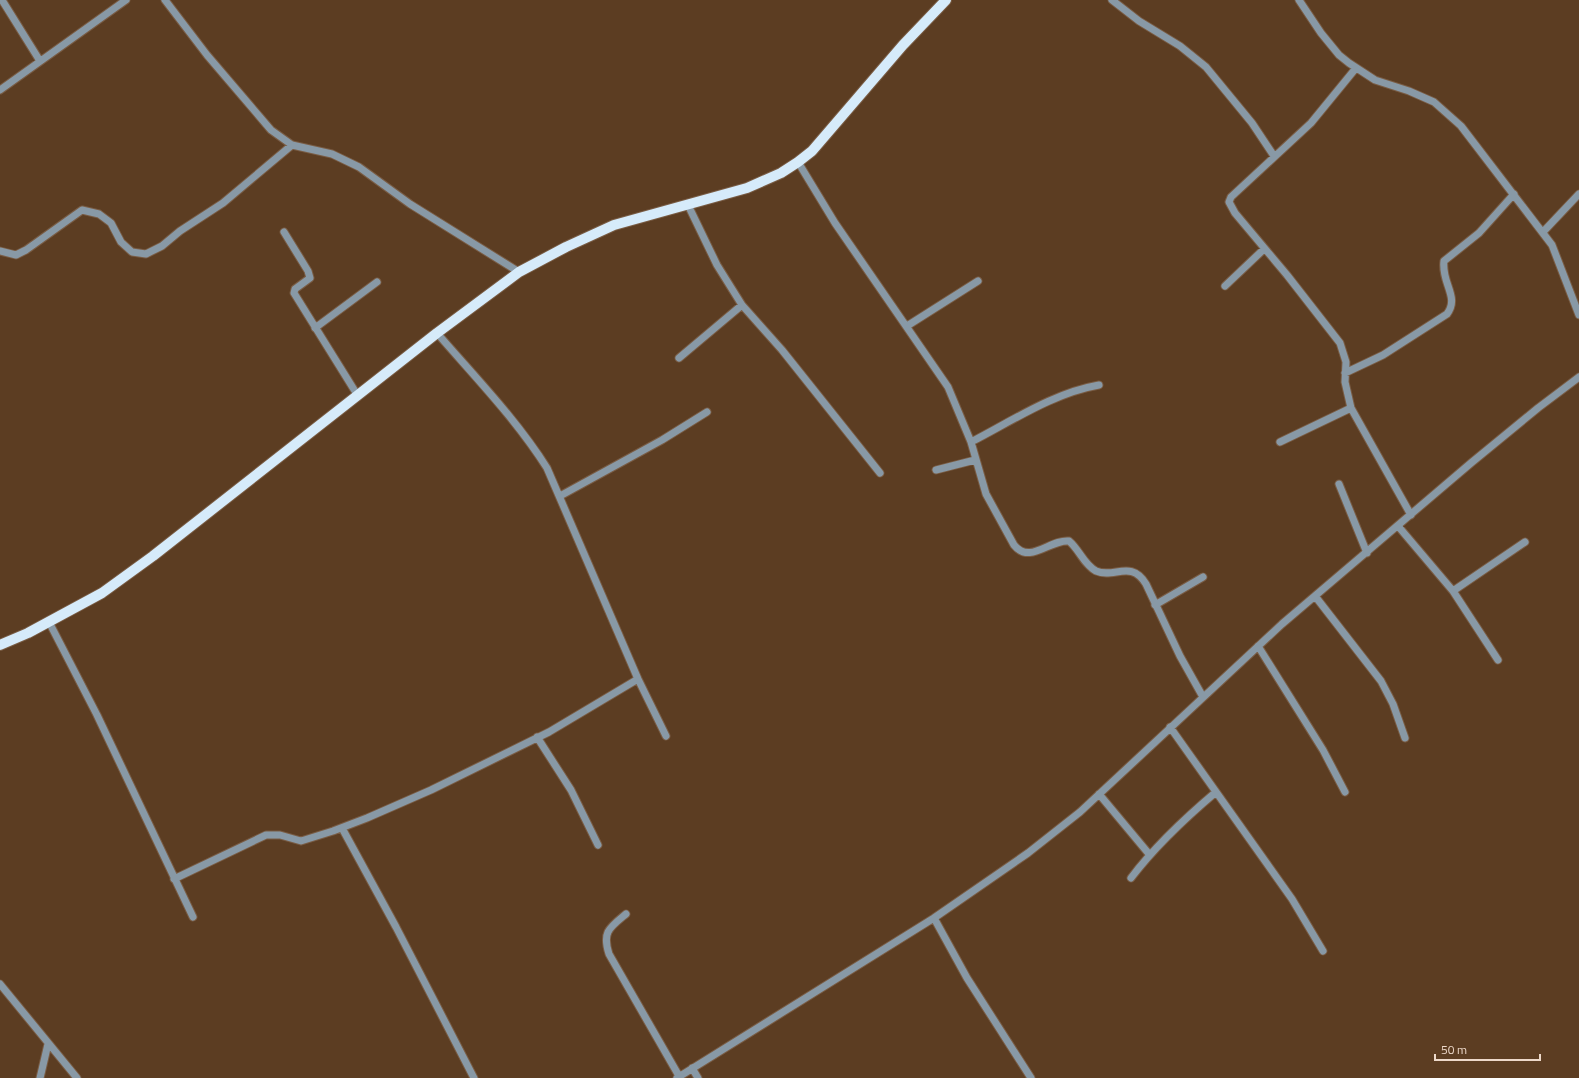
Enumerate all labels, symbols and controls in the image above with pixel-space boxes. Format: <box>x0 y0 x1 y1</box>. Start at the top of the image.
scale bar <box>1435 1036 1540 1062</box>
text: 50 m <box>1441 1040 1467 1059</box>

